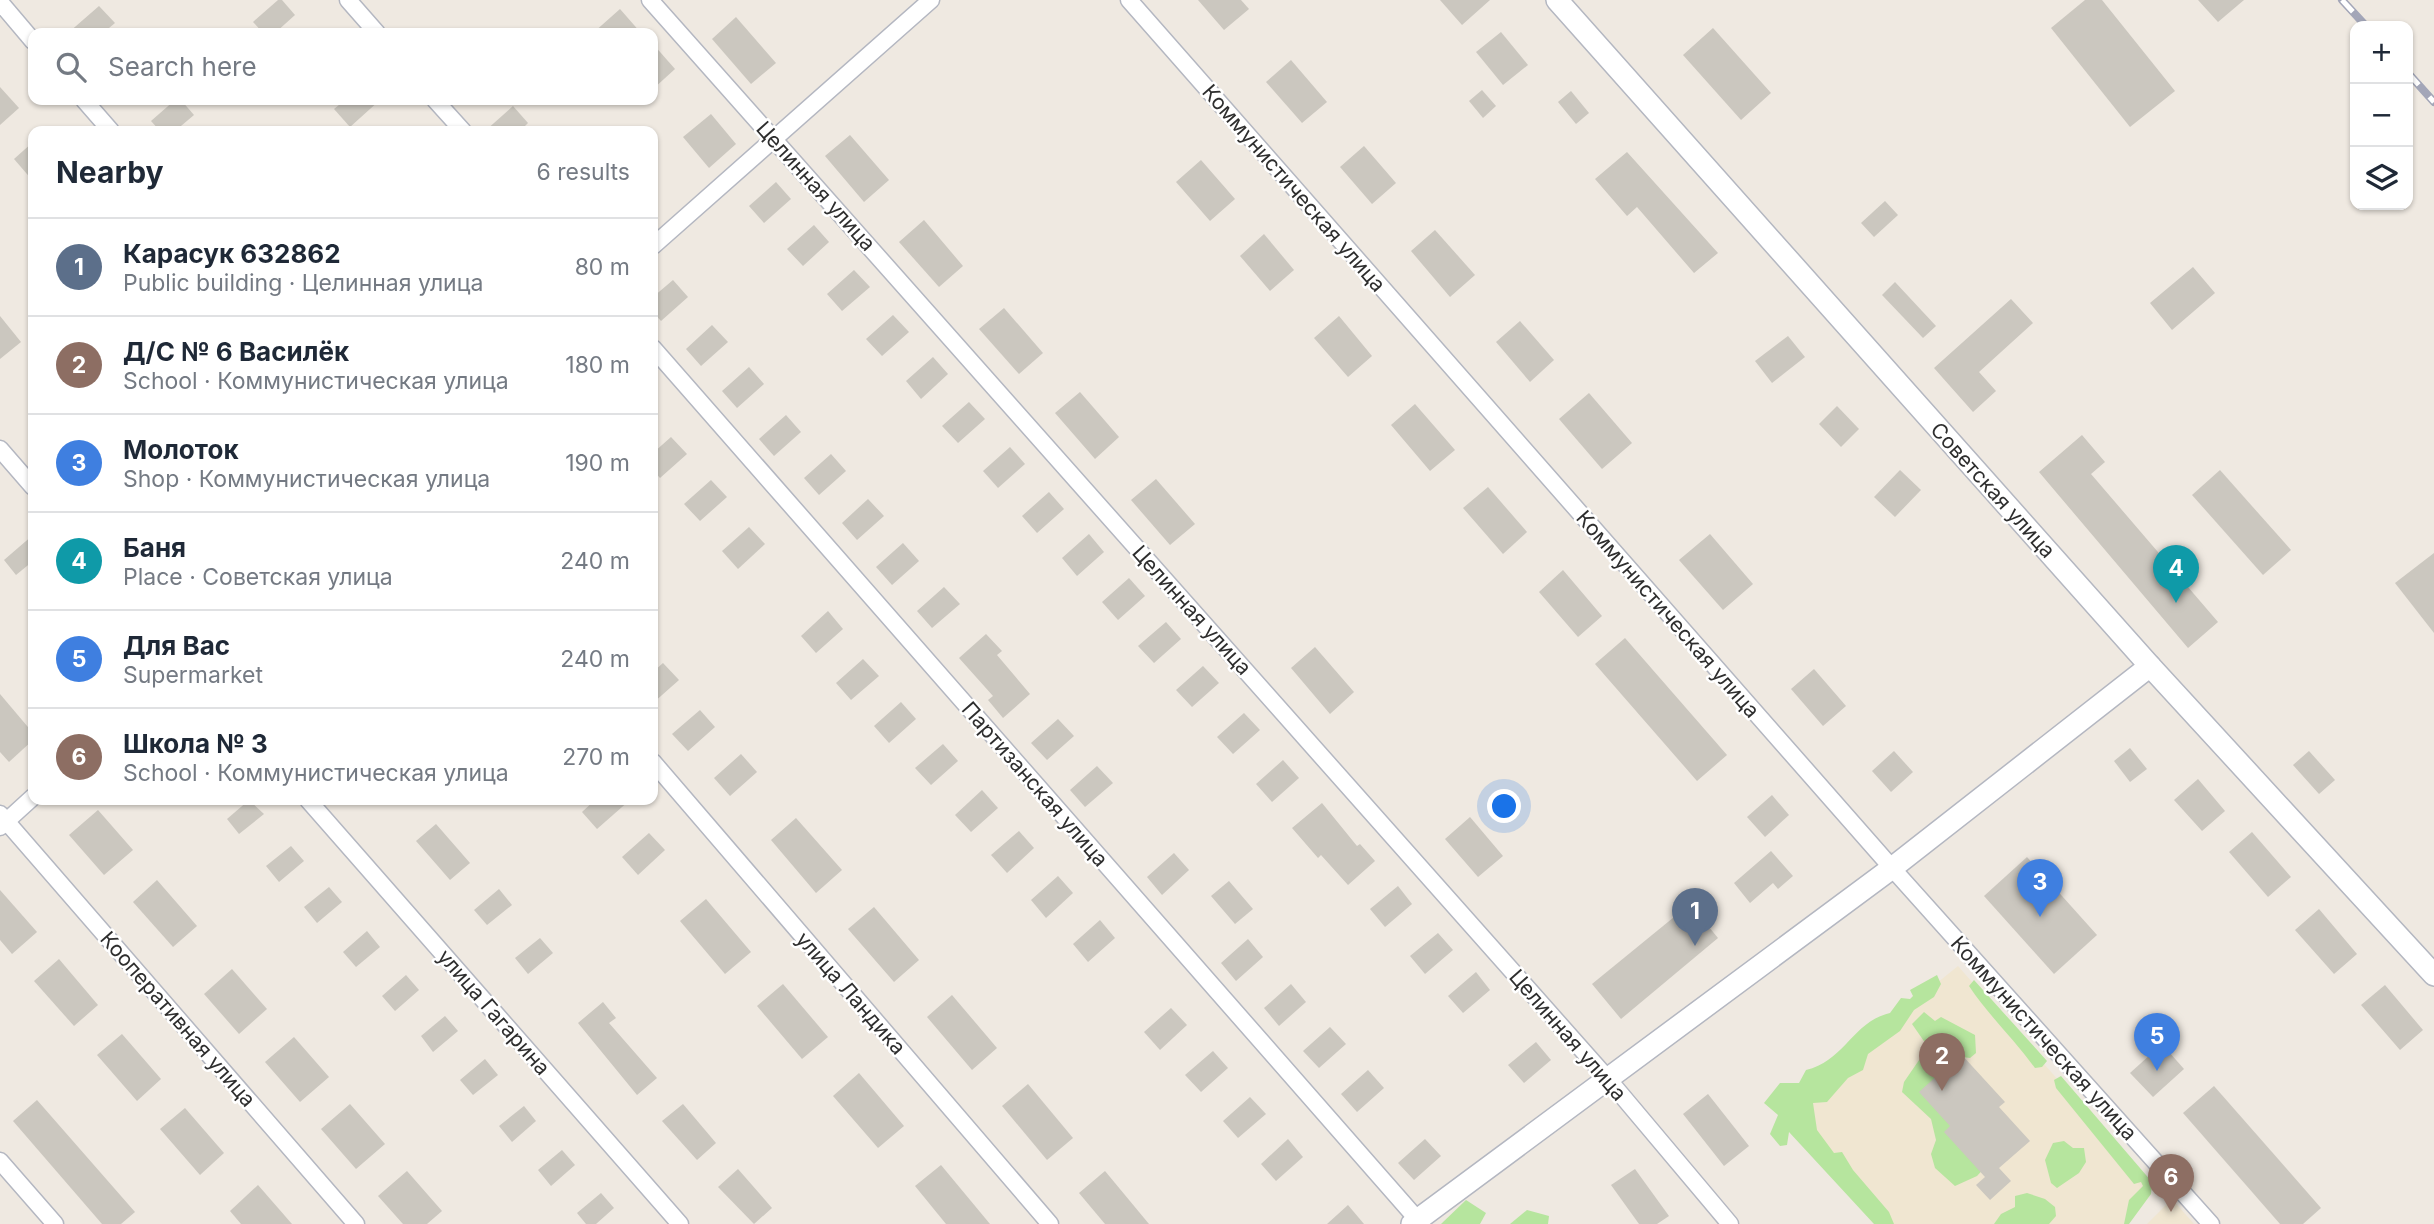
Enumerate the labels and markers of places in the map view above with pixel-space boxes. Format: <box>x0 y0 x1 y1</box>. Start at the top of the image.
pin: 4 <box>2153 545 2199 603</box>
pin: 3 <box>2017 859 2063 917</box>
pin: 1 <box>1672 888 1718 946</box>
pin: 5 <box>2134 1013 2180 1071</box>
pin: 2 <box>1919 1033 1965 1091</box>
pin: 6 <box>2148 1154 2194 1212</box>

